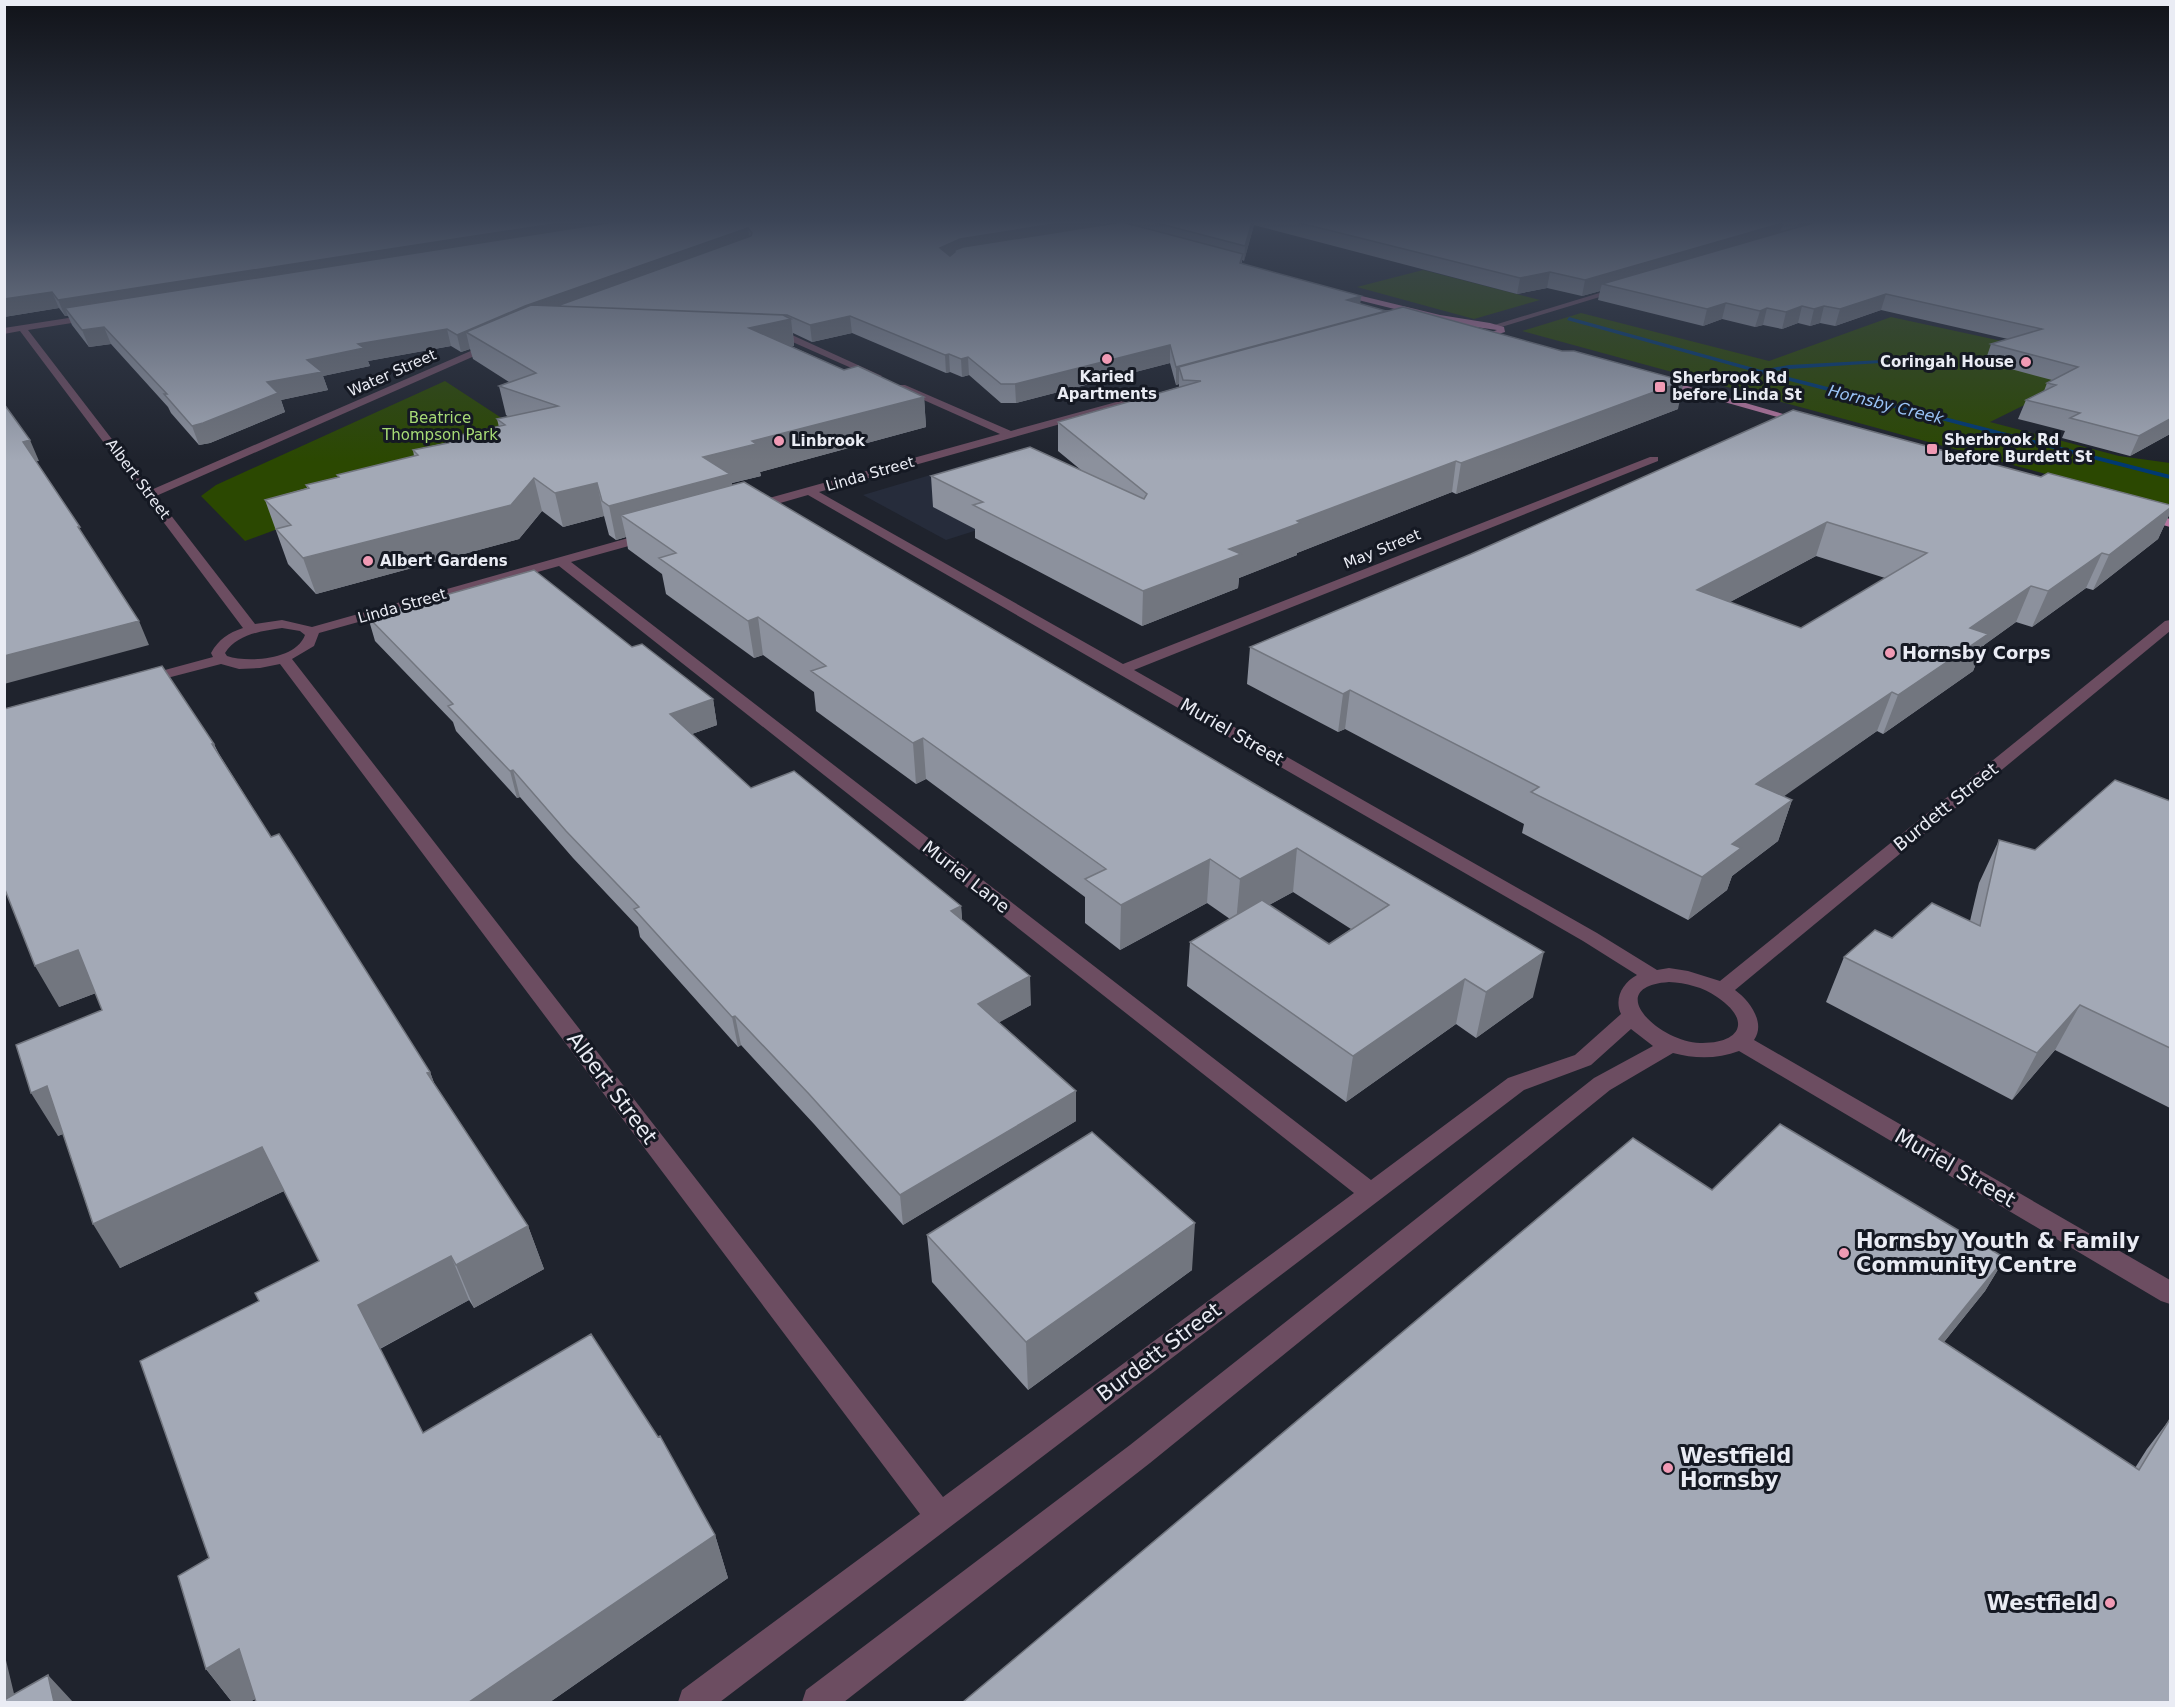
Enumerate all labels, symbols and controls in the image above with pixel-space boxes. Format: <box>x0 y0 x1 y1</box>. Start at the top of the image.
street label: Water Street <box>345 345 439 400</box>
marker: Karied Apartments <box>1100 352 1114 366</box>
place label: Coringah House <box>1880 353 2014 371</box>
marker: Coringah House <box>2019 355 2033 369</box>
place label: Karied Apartments <box>1057 368 1157 403</box>
place label: Sherbrook Rd before Linda St <box>1672 369 1802 404</box>
marker: Sherbrook Rd before Linda St <box>1653 380 1667 394</box>
water label: Hornsby Creek <box>1826 381 1946 428</box>
park label: Beatrice Thompson Park <box>381 409 498 444</box>
place label: Sherbrook Rd before Burdett St <box>1944 431 2093 466</box>
place label: Linbrook <box>791 432 866 450</box>
marker: Linbrook <box>772 434 786 448</box>
street label: Albert Street <box>102 435 174 523</box>
marker: Sherbrook Rd before Burdett St <box>1925 442 1939 456</box>
street label: Linda Street <box>824 453 916 495</box>
street label: May Street <box>1341 525 1423 573</box>
place label: Albert Gardens <box>380 552 508 570</box>
marker: Albert Gardens <box>361 554 375 568</box>
street label: Linda Street <box>356 585 448 627</box>
place label: Hornsby Corps <box>1902 642 2051 663</box>
marker: Hornsby Corps <box>1883 646 1897 660</box>
street label: Muriel Street <box>1177 694 1288 770</box>
street label: Burdett Street <box>1889 758 2002 855</box>
street label: Muriel Lane <box>919 836 1014 917</box>
street label: Albert Street <box>562 1027 662 1149</box>
street label: Muriel Street <box>1890 1124 2020 1212</box>
place label: Hornsby Youth & Family Community Centre <box>1856 1229 2140 1277</box>
marker: Hornsby Youth & Family Community Centre <box>1837 1246 1851 1260</box>
street label: Burdett Street <box>1092 1298 1226 1406</box>
place label: Westfield Hornsby <box>1680 1444 1791 1492</box>
marker: Westfield Hornsby <box>1661 1461 1675 1475</box>
place label: Westfield <box>1987 1591 2098 1615</box>
marker: Westfield <box>2103 1596 2117 1610</box>

